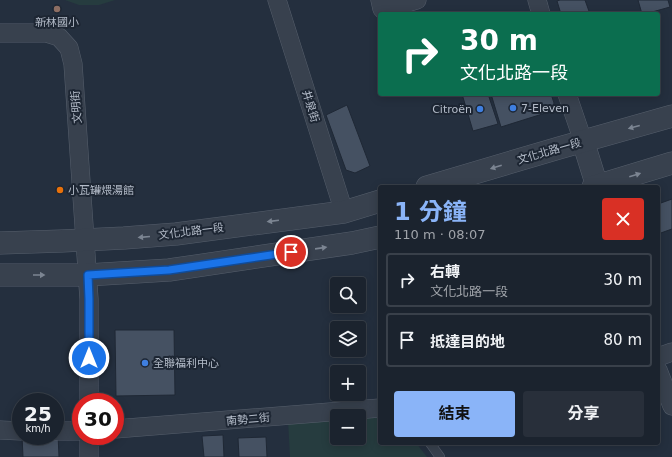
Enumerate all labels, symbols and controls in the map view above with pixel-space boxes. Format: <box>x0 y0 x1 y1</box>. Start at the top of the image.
marker: 新林國小 <box>52 4 62 14</box>
place label: 新林國小 <box>35 16 79 29</box>
text: 30 m <box>460 24 538 57</box>
icon: right <box>394 28 446 80</box>
text: 文化北路一段 <box>460 62 568 83</box>
street label: 井泉街 <box>299 88 322 124</box>
street label: 文明街 <box>69 90 84 124</box>
place label: 7-Eleven <box>521 102 569 115</box>
place label: Citroën <box>432 103 472 116</box>
marker: 7-Eleven <box>508 103 518 113</box>
marker: Citroën <box>475 104 485 114</box>
one-way arrow <box>628 124 641 130</box>
street label: 文化北路一段 <box>516 136 583 167</box>
one-way arrow <box>490 164 502 170</box>
one-way arrow <box>629 172 641 178</box>
place label: 小瓦罐煨湯館 <box>68 184 134 197</box>
marker: 小瓦罐煨湯館 <box>55 185 65 195</box>
text: 1 分鐘 <box>394 198 467 226</box>
button: close <box>602 198 644 240</box>
one-way arrow <box>267 218 279 224</box>
street label: 文化北路一段 <box>158 221 225 242</box>
text: 110 m · 08:07 <box>394 227 485 242</box>
one-way arrow <box>138 233 150 240</box>
pin <box>274 235 308 269</box>
icon: arrive <box>280 241 302 263</box>
one-way arrow <box>315 245 327 251</box>
text: 右轉 <box>430 263 460 281</box>
icon: right <box>396 269 418 291</box>
text: 30 m <box>604 271 642 289</box>
one-way arrow <box>33 272 46 278</box>
map controls <box>330 277 366 445</box>
button: search <box>330 277 366 313</box>
text: 文化北路一段 <box>430 284 508 299</box>
button: layers <box>330 321 366 357</box>
icon: arrive <box>396 329 418 351</box>
text: 80 m <box>604 331 642 349</box>
text: 抵達目的地 <box>430 333 505 351</box>
position arrow <box>68 337 110 379</box>
place label: 全聯福利中心 <box>153 357 219 370</box>
marker: 全聯福利中心 <box>140 358 150 368</box>
button: + <box>330 365 366 401</box>
button: 結束 <box>394 391 515 437</box>
button: 分享 <box>523 391 644 437</box>
speed limit sign: 30 <box>72 393 124 445</box>
text: 25 <box>24 402 52 426</box>
button: − <box>330 409 366 445</box>
street label: 南勢二街 <box>226 411 271 428</box>
text: km/h <box>25 423 51 434</box>

